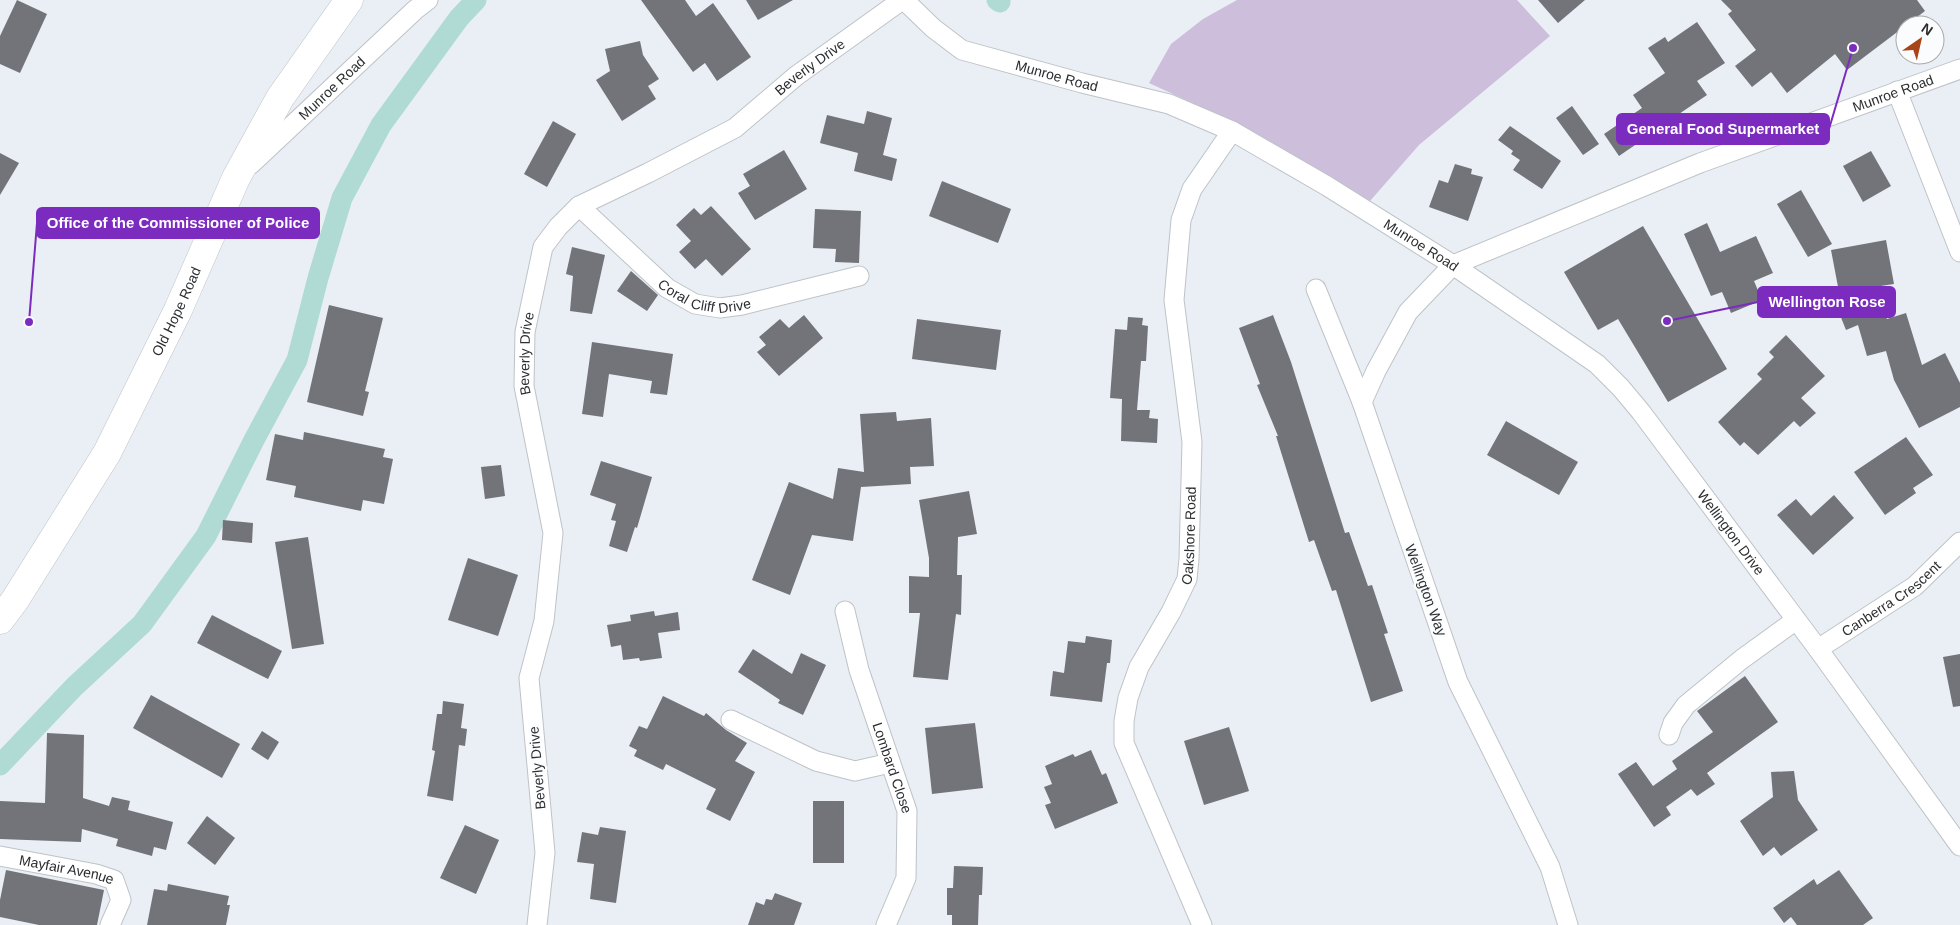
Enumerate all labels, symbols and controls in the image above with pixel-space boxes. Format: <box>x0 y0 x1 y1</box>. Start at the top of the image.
north arrow <box>1895 15 1945 65</box>
text: N <box>1919 20 1936 39</box>
street label: Beverly Drive <box>772 36 848 98</box>
street label: Munroe Road <box>295 53 368 123</box>
street label: Munroe Road <box>1014 57 1100 95</box>
street label: Munroe Road <box>1850 71 1936 115</box>
callout: General Food Supermarket <box>1617 114 1829 144</box>
text: General Food Supermarket <box>1627 120 1819 137</box>
callout: Office of the Commissioner of Police <box>37 208 319 238</box>
text: Office of the Commissioner of Police <box>47 214 309 231</box>
street label: Munroe Road <box>1381 216 1461 274</box>
street label: Old Hope Road <box>148 264 204 359</box>
street label: Coral Cliff Drive <box>655 276 753 316</box>
callout: Wellington Rose <box>1758 287 1895 317</box>
text: Wellington Rose <box>1768 293 1886 310</box>
street label: Beverly Drive <box>516 310 537 396</box>
street label: Oakshore Road <box>1177 486 1199 588</box>
street label: Wellington Drive <box>1694 487 1768 578</box>
street label: Wellington Way <box>1402 542 1450 638</box>
street label: Canberra Crescent <box>1839 557 1944 639</box>
street label: Lombard Close <box>869 720 915 816</box>
street label: Beverly Drive <box>525 726 549 810</box>
street label: Mayfair Avenue <box>18 852 116 888</box>

